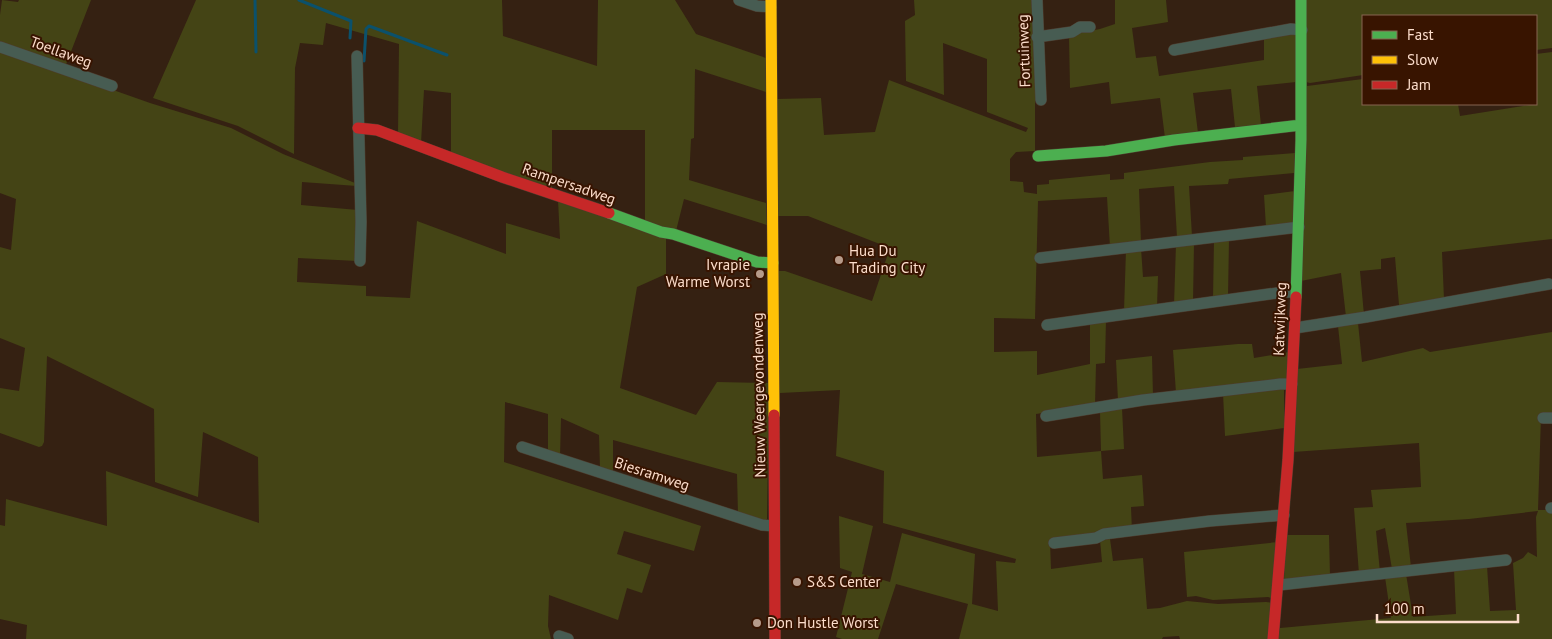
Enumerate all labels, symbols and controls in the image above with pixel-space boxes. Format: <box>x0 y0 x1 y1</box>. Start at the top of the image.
street label: Fortuinweg <box>1013 14 1034 88</box>
legend <box>1362 15 1537 105</box>
text: Fast <box>1407 25 1434 44</box>
street label: Toellaweg <box>28 32 95 72</box>
text: Slow <box>1407 50 1438 69</box>
text: Jam <box>1406 75 1431 94</box>
street label: Rampersadweg <box>520 159 618 208</box>
place label: Hua Du Trading City <box>849 241 925 277</box>
marker: Hua Du Trading City <box>833 254 845 266</box>
place label: Ivrapie Warme Worst <box>666 255 750 291</box>
marker: Ivrapie Warme Worst <box>754 268 766 280</box>
street label: Katwijkweg <box>1269 282 1290 356</box>
street label: Nieuw Weergevondenweg <box>748 312 769 478</box>
street label: Biesramweg <box>612 452 692 495</box>
place label: S&S Center <box>807 572 881 591</box>
marker: S&S Center <box>791 576 803 588</box>
scale bar <box>1377 592 1518 624</box>
text: 100 m <box>1384 599 1425 618</box>
place label: Don Hustle Worst <box>767 613 879 632</box>
marker: Don Hustle Worst <box>751 617 763 629</box>

